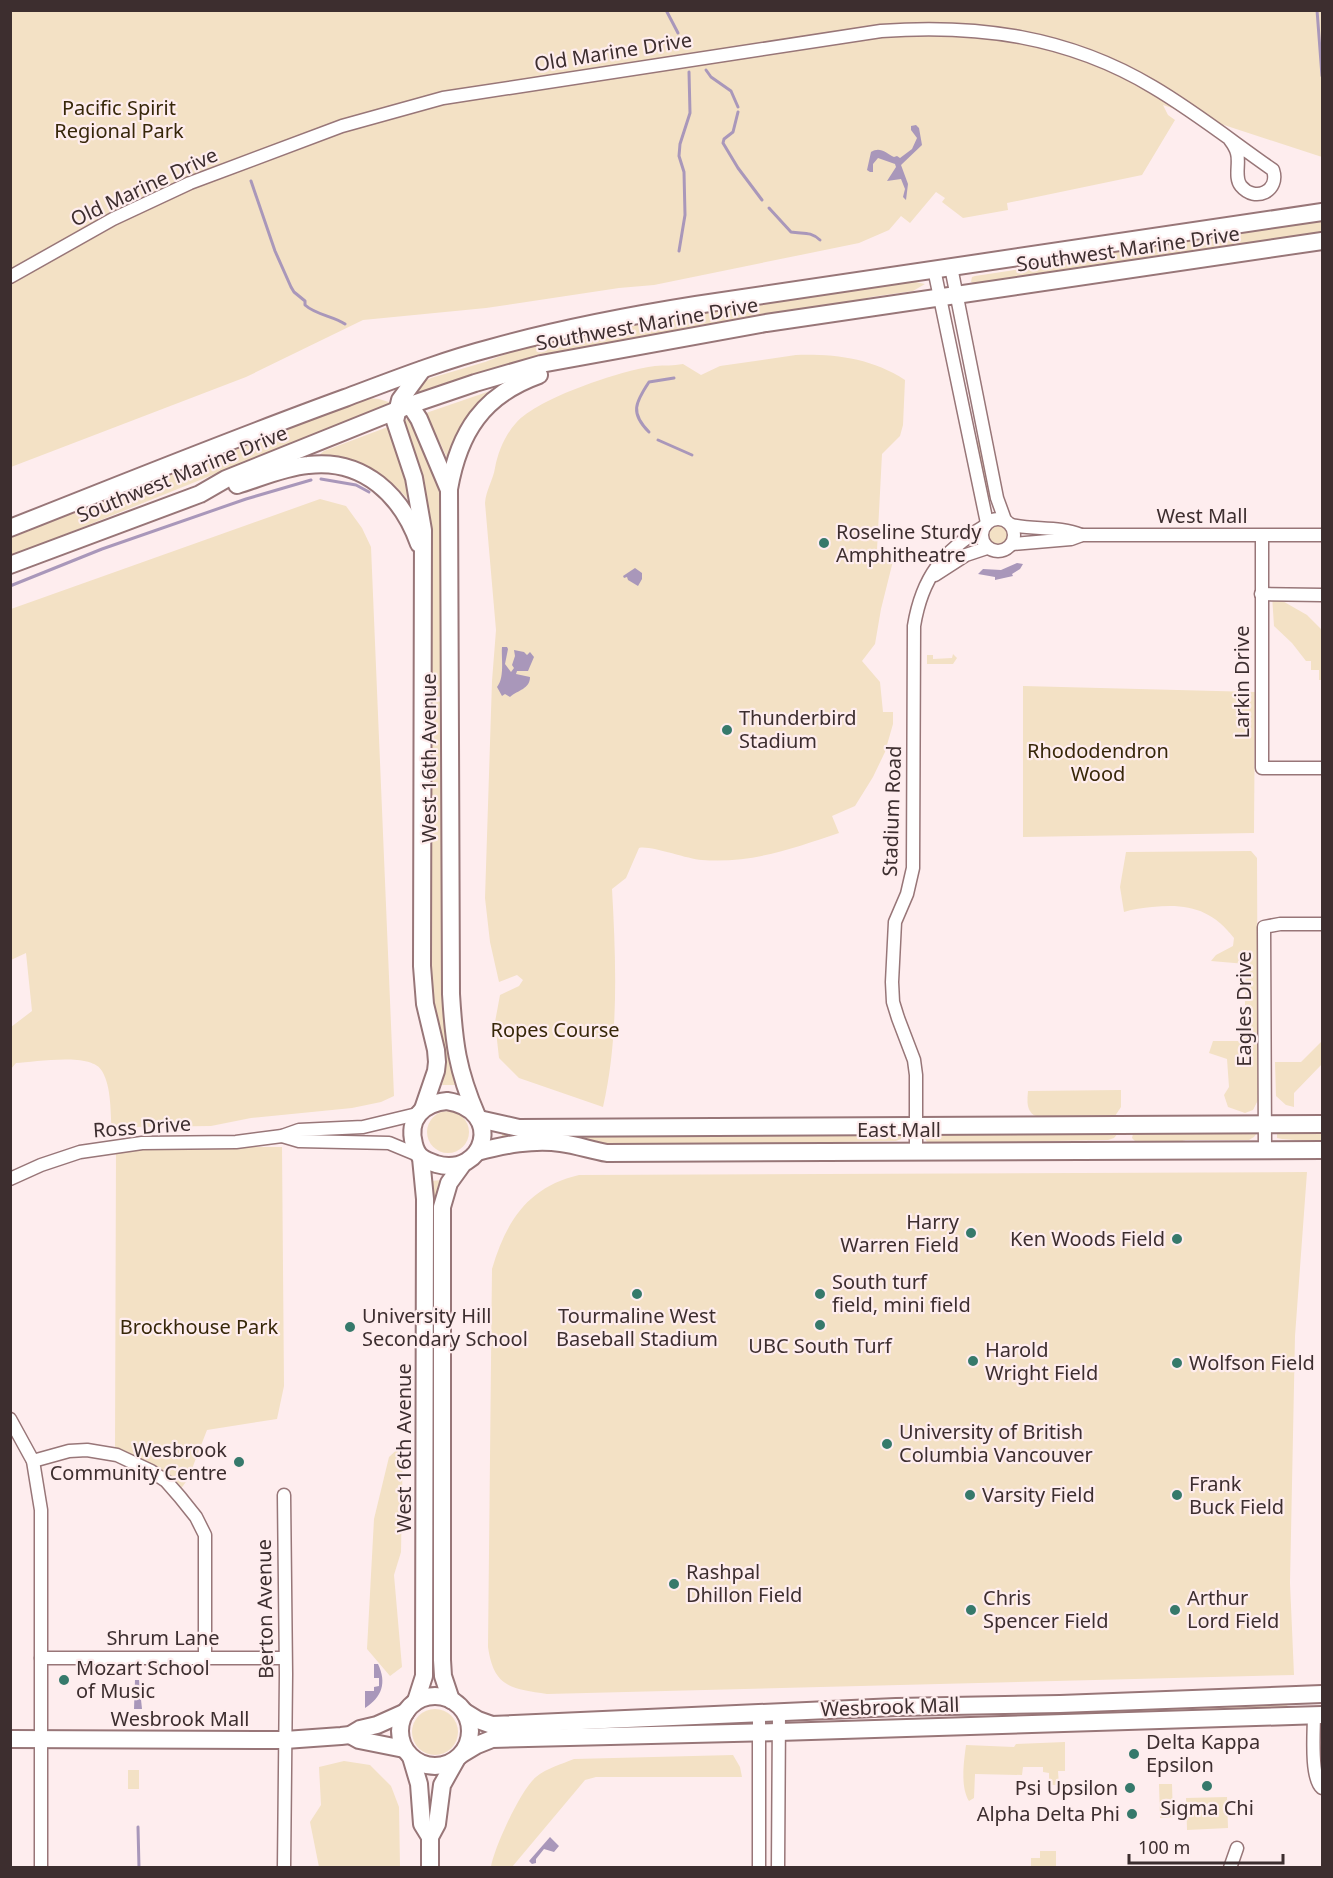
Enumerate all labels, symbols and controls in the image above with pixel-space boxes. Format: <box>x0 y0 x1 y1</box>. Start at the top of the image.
street label: Old Marine Drive <box>532 26 694 77</box>
park label: Pacific Spirit Regional Park <box>54 94 184 144</box>
street label: Old Marine Drive <box>66 141 222 232</box>
street label: Southwest Marine Drive <box>1015 219 1241 278</box>
street label: Southwest Marine Drive <box>534 291 760 356</box>
street label: Southwest Marine Drive <box>72 419 291 528</box>
street label: West Mall <box>1156 502 1248 529</box>
place label: Roseline Sturdy Amphitheatre <box>836 518 982 568</box>
marker: Roseline Sturdy Amphitheatre <box>817 536 831 550</box>
street label: Larkin Drive <box>1228 626 1255 738</box>
street label: West 16th Avenue <box>415 673 442 843</box>
place label: Thunderbird Stadium <box>739 704 857 754</box>
marker: Thunderbird Stadium <box>720 723 734 737</box>
park label: Rhododendron Wood <box>1027 737 1169 787</box>
street label: Stadium Road <box>876 745 907 877</box>
street label: Eagles Drive <box>1230 951 1257 1067</box>
park label: Ropes Course <box>490 1016 620 1043</box>
street label: Ross Drive <box>92 1110 192 1143</box>
street label: East Mall <box>857 1116 941 1143</box>
place label: Harry Warren Field <box>840 1208 960 1258</box>
place label: Ken Woods Field <box>1010 1225 1165 1252</box>
marker: Harry Warren Field <box>964 1226 978 1240</box>
marker: Ken Woods Field <box>1170 1232 1184 1246</box>
place label: South turf field, mini field <box>832 1268 971 1318</box>
marker: Tourmaline West Baseball Stadium <box>630 1287 644 1301</box>
marker: South turf field, mini field <box>813 1287 827 1301</box>
place label: University Hill Secondary School <box>362 1302 528 1352</box>
place label: Tourmaline West Baseball Stadium <box>556 1302 718 1352</box>
park label: Brockhouse Park <box>120 1313 279 1340</box>
marker: UBC South Turf <box>813 1318 827 1332</box>
marker: University Hill Secondary School <box>343 1320 357 1334</box>
place label: UBC South Turf <box>748 1332 893 1359</box>
place label: Harold Wright Field <box>985 1336 1098 1386</box>
place label: Wolfson Field <box>1189 1349 1315 1376</box>
marker: Harold Wright Field <box>966 1354 980 1368</box>
marker: Wolfson Field <box>1170 1356 1184 1370</box>
street label: West 16th Avenue <box>390 1363 417 1533</box>
place label: University of British Columbia Vancouver <box>899 1418 1093 1468</box>
place label: Wesbrook Community Centre <box>50 1436 227 1486</box>
marker: University of British Columbia Vancouver <box>880 1437 894 1451</box>
marker: Wesbrook Community Centre <box>232 1455 246 1469</box>
place label: Frank Buck Field <box>1189 1470 1284 1520</box>
place label: Varsity Field <box>982 1481 1095 1508</box>
marker: Varsity Field <box>963 1488 977 1502</box>
marker: Frank Buck Field <box>1170 1488 1184 1502</box>
street label: Berton Avenue <box>250 1539 279 1679</box>
place label: Rashpal Dhillon Field <box>686 1558 802 1608</box>
marker: Rashpal Dhillon Field <box>667 1577 681 1591</box>
place label: Chris Spencer Field <box>983 1584 1109 1634</box>
place label: Arthur Lord Field <box>1187 1584 1279 1634</box>
marker: Chris Spencer Field <box>964 1603 978 1617</box>
marker: Arthur Lord Field <box>1168 1603 1182 1617</box>
street label: Shrum Lane <box>106 1624 220 1651</box>
place label: Mozart School of Music <box>76 1654 210 1704</box>
marker: Mozart School of Music <box>57 1673 71 1687</box>
street label: Wesbrook Mall <box>820 1691 960 1722</box>
street label: Wesbrook Mall <box>111 1705 249 1732</box>
place label: Delta Kappa Epsilon <box>1146 1728 1260 1778</box>
marker: Delta Kappa Epsilon <box>1127 1747 1141 1761</box>
place label: Psi Upsilon <box>1015 1774 1118 1801</box>
marker: Sigma Chi <box>1200 1779 1214 1793</box>
marker: Psi Upsilon <box>1123 1781 1137 1795</box>
place label: Sigma Chi <box>1160 1794 1254 1821</box>
place label: Alpha Delta Phi <box>977 1800 1120 1827</box>
marker: Alpha Delta Phi <box>1125 1807 1139 1821</box>
scale bar <box>1129 1827 1284 1865</box>
text: 100 m <box>1138 1835 1190 1859</box>

